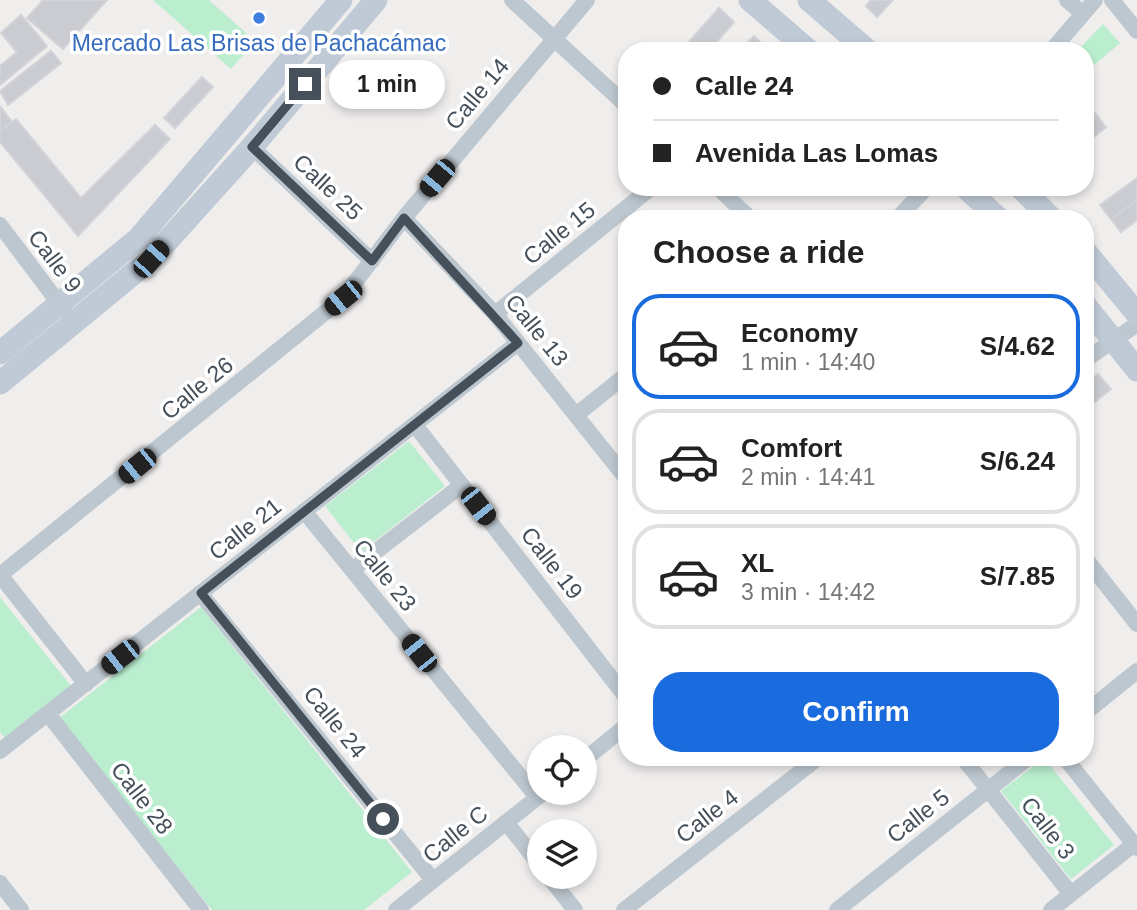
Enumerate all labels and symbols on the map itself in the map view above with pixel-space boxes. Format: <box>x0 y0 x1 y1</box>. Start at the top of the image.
marker: Mercado Las Brisas de Pachacámac <box>251 10 267 26</box>
place label: Mercado Las Brisas de Pachacámac <box>72 30 446 56</box>
street label: Calle 14 <box>440 53 514 135</box>
callout: 1 min <box>330 60 445 108</box>
route end <box>289 68 321 100</box>
street label: Calle 25 <box>288 149 368 225</box>
car <box>416 155 459 201</box>
street label: Calle 15 <box>518 196 600 270</box>
street label: Calle 9 <box>23 225 87 297</box>
car <box>130 236 173 282</box>
car <box>321 277 366 319</box>
street label: Calle 13 <box>500 289 574 371</box>
street label: Calle 26 <box>156 351 238 425</box>
car <box>115 445 160 487</box>
car <box>457 483 500 529</box>
street label: Calle 21 <box>204 493 286 565</box>
street label: Calle 19 <box>516 522 588 604</box>
street label: Calle 23 <box>348 534 422 616</box>
car <box>398 630 441 676</box>
car <box>97 636 144 678</box>
street label: Calle 24 <box>298 681 372 763</box>
street label: Calle 28 <box>106 757 178 839</box>
street label: Calle 4 <box>671 784 743 848</box>
street label: Calle 5 <box>882 784 954 848</box>
street label: Calle 3 <box>1016 792 1080 864</box>
street label: Calle C <box>418 800 492 868</box>
route start <box>367 803 399 835</box>

